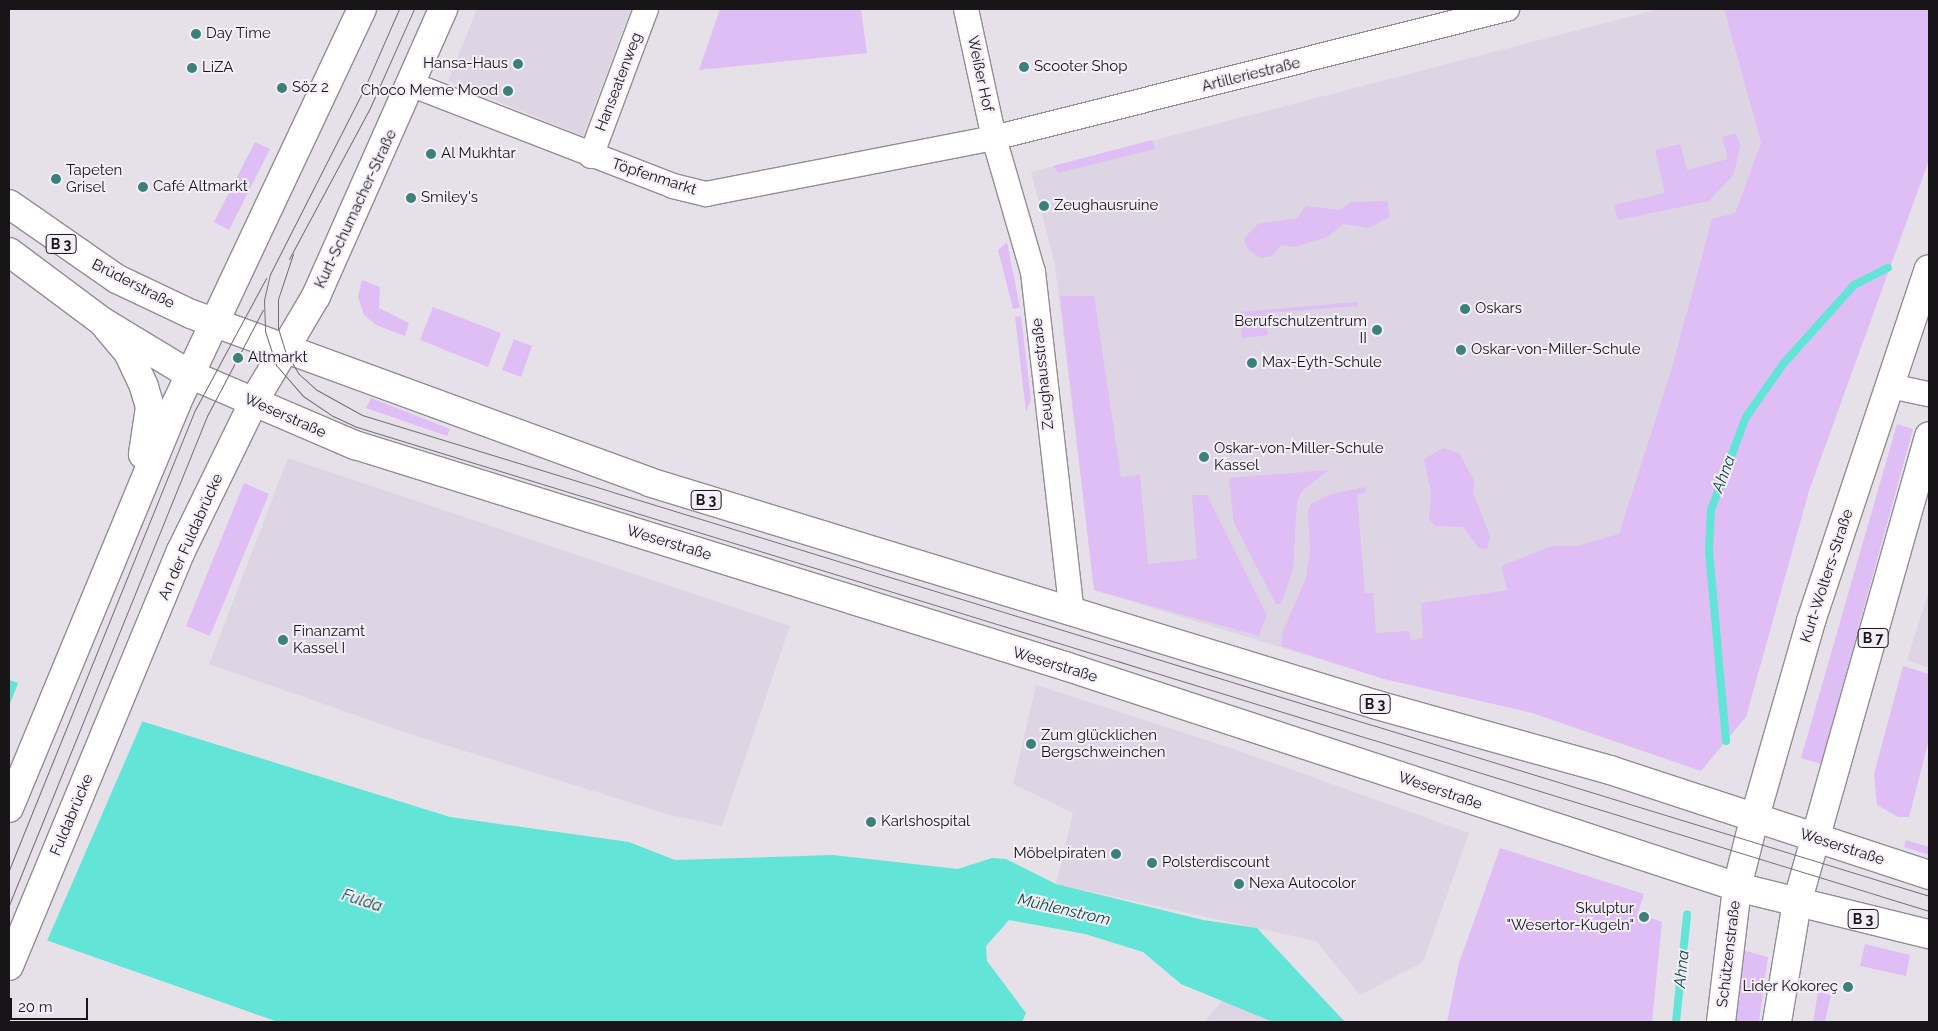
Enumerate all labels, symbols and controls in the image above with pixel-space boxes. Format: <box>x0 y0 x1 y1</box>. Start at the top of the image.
place label: Day Time <box>206 25 272 43</box>
marker: Day Time <box>190 28 202 40</box>
street label: Hanseatenweg <box>592 30 646 134</box>
street label: Weißer Hof <box>963 34 997 114</box>
street label: Artilleriestraße <box>1200 54 1302 96</box>
place label: Hansa-Haus <box>423 55 508 73</box>
marker: Hansa-Haus <box>512 58 524 70</box>
place label: Scooter Shop <box>1034 58 1128 76</box>
place label: LiZA <box>202 59 233 77</box>
marker: Scooter Shop <box>1018 61 1030 73</box>
marker: LiZA <box>186 62 198 74</box>
place label: Söz 2 <box>292 79 329 97</box>
marker: Söz 2 <box>276 82 288 94</box>
place label: Choco Meme Mood <box>361 82 498 100</box>
marker: Choco Meme Mood <box>502 85 514 97</box>
street label: Kurt-Schumacher-Straße <box>311 127 401 291</box>
place label: Al Mukhtar <box>441 145 516 163</box>
marker: Al Mukhtar <box>425 148 437 160</box>
street label: Töpfenmarkt <box>609 155 699 199</box>
place label: Tapeten Grisel <box>66 161 122 196</box>
marker: Tapeten Grisel <box>50 173 62 185</box>
place label: Café Altmarkt <box>153 178 248 196</box>
marker: Café Altmarkt <box>137 181 149 193</box>
place label: Smiley's <box>421 189 478 207</box>
marker: Smiley's <box>405 192 417 204</box>
place label: Zeughausruine <box>1054 197 1158 215</box>
marker: Zeughausruine <box>1038 200 1050 212</box>
road number: B 3 <box>45 232 77 255</box>
street label: Brüderstraße <box>89 255 177 313</box>
place label: Oskars <box>1475 300 1522 318</box>
marker: Oskars <box>1459 303 1471 315</box>
place label: Berufschulzentrum II <box>1234 312 1367 347</box>
street label: Zeughausstraße <box>1028 317 1058 431</box>
marker: Berufschulzentrum II <box>1371 324 1383 336</box>
place label: Oskar-von-Miller-Schule <box>1471 341 1640 359</box>
marker: Oskar-von-Miller-Schule <box>1455 344 1467 356</box>
place label: Altmarkt <box>248 349 307 367</box>
marker: Altmarkt <box>232 352 244 364</box>
place label: Max-Eyth-Schule <box>1262 354 1382 372</box>
marker: Max-Eyth-Schule <box>1246 357 1258 369</box>
street label: Weserstraße <box>241 390 329 442</box>
place label: Oskar-von-Miller-Schule Kassel <box>1214 439 1383 474</box>
marker: Oskar-von-Miller-Schule Kassel <box>1198 451 1210 463</box>
water label: Ahna <box>1708 453 1740 495</box>
street label: An der Fuldabrücke <box>155 471 227 603</box>
road number: B 3 <box>690 488 722 512</box>
street label: Kurt-Wolters-Straße <box>1797 507 1857 645</box>
street label: Weserstraße <box>625 522 713 564</box>
place label: Finanzamt Kassel I <box>293 622 365 657</box>
road number: B 7 <box>1857 626 1889 650</box>
marker: Finanzamt Kassel I <box>277 634 289 646</box>
street label: Weserstraße <box>1011 644 1099 686</box>
road number: B 3 <box>1359 692 1391 716</box>
place label: Zum glücklichen Bergschweinchen <box>1041 726 1165 761</box>
marker: Zum glücklichen Bergschweinchen <box>1025 738 1037 750</box>
street label: Weserstraße <box>1396 768 1484 814</box>
street label: Fuldabrücke <box>47 772 97 858</box>
place label: Karlshospital <box>881 813 970 831</box>
marker: Karlshospital <box>865 816 877 828</box>
street label: Weserstraße <box>1798 825 1886 869</box>
place label: Möbelpiraten <box>1014 845 1106 863</box>
marker: Möbelpiraten <box>1110 848 1122 860</box>
place label: Polsterdiscount <box>1162 854 1270 872</box>
marker: Polsterdiscount <box>1146 857 1158 869</box>
place label: Nexa Autocolor <box>1249 875 1357 893</box>
marker: Nexa Autocolor <box>1233 878 1245 890</box>
water label: Fulda <box>340 886 384 916</box>
water label: Mühlenstrom <box>1016 890 1112 930</box>
place label: Skulptur "Wesertor-Kugeln" <box>1507 899 1634 934</box>
street label: Schützenstraße <box>1714 900 1744 1008</box>
road number: B 3 <box>1847 908 1879 931</box>
marker: Skulptur "Wesertor-Kugeln" <box>1638 911 1650 923</box>
water label: Ahna <box>1670 949 1694 989</box>
place label: Lider Kokoreç <box>1742 978 1838 996</box>
marker: Lider Kokoreç <box>1842 981 1854 993</box>
scale bar <box>12 988 90 1020</box>
text: 20 m <box>18 998 53 1016</box>

